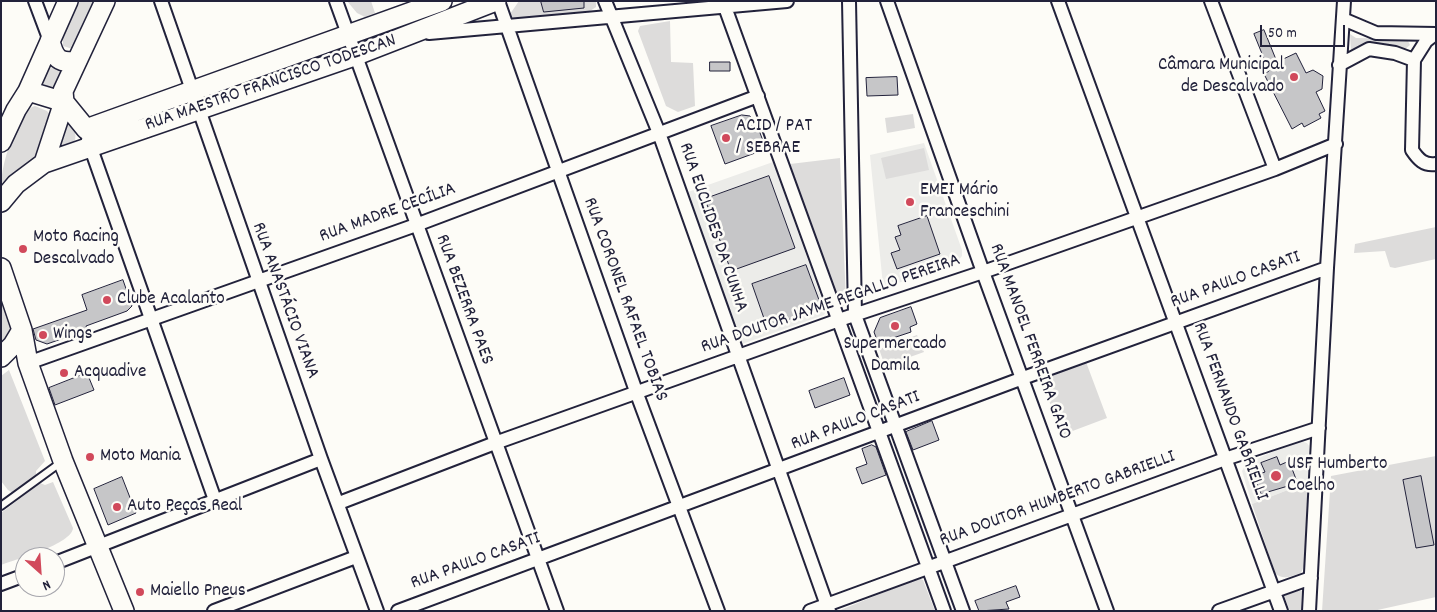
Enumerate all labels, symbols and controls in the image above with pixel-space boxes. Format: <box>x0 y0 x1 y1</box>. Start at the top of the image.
scale bar <box>1262 15 1347 47</box>
text: 50 m <box>1268 23 1297 45</box>
street label: RUA MAESTRO FRANCISCO TODESCAN <box>142 30 400 138</box>
place label: Câmara Municipal de Descalvado <box>1158 55 1284 99</box>
marker: Câmara Municipal de Descalvado <box>1288 71 1300 83</box>
place label: ACID / PAT / SEBRAE <box>736 116 812 160</box>
marker: ACID / PAT / SEBRAE <box>720 132 732 144</box>
street label: RUA EUCLIDES DA CUNHA <box>672 140 752 316</box>
street label: RUA MADRE CECÍLIA <box>317 179 459 249</box>
place label: EMEI Mário Franceschini <box>920 180 1009 224</box>
street label: RUA CORONEL RAFAEL TOBIAS <box>577 195 671 405</box>
marker: EMEI Mário Franceschini <box>904 196 916 208</box>
street label: RUA ANASTÁCIO VIANA <box>245 220 323 382</box>
place label: Moto Racing Descalvado <box>33 227 119 271</box>
street label: RUA BEZERRA PAES <box>429 232 497 368</box>
street label: RUA MANOEL FERREIRA GAIO <box>983 241 1075 443</box>
marker: Moto Racing Descalvado <box>17 243 29 255</box>
street label: RUA PAULO CASATI <box>1168 247 1304 315</box>
street label: RUA DOUTOR JAYME REGALLO PEREIRA <box>698 250 964 360</box>
place label: Clube Acalanto <box>117 289 225 311</box>
marker: Clube Acalanto <box>101 294 113 306</box>
marker: Supermercado Damila <box>889 320 901 332</box>
street label: RUA FERNANDO GABRIELLI <box>1186 320 1272 504</box>
place label: Wings <box>53 324 92 346</box>
marker: Wings <box>37 329 49 341</box>
place label: Supermercado Damila <box>843 334 947 378</box>
place label: Acquadive <box>74 362 146 384</box>
marker: Acquadive <box>58 367 70 379</box>
street label: RUA PAULO CASATI <box>788 387 924 457</box>
place label: Moto Mania <box>100 446 181 468</box>
street label: RUA DOUTOR HUMBERTO GABRIELLI <box>937 447 1179 553</box>
marker: Moto Mania <box>84 451 96 463</box>
place label: USF Humberto Coelho <box>1287 454 1387 498</box>
marker: USF Humberto Coelho <box>1269 469 1283 483</box>
place label: Auto Peças Real <box>127 496 242 518</box>
marker: Auto Peças Real <box>111 501 123 513</box>
street label: RUA PAULO CASATI <box>408 528 544 596</box>
north arrow <box>15 547 65 597</box>
text: N <box>39 574 54 595</box>
place label: Maiello Pneus <box>150 581 246 603</box>
marker: Maiello Pneus <box>134 586 146 598</box>

